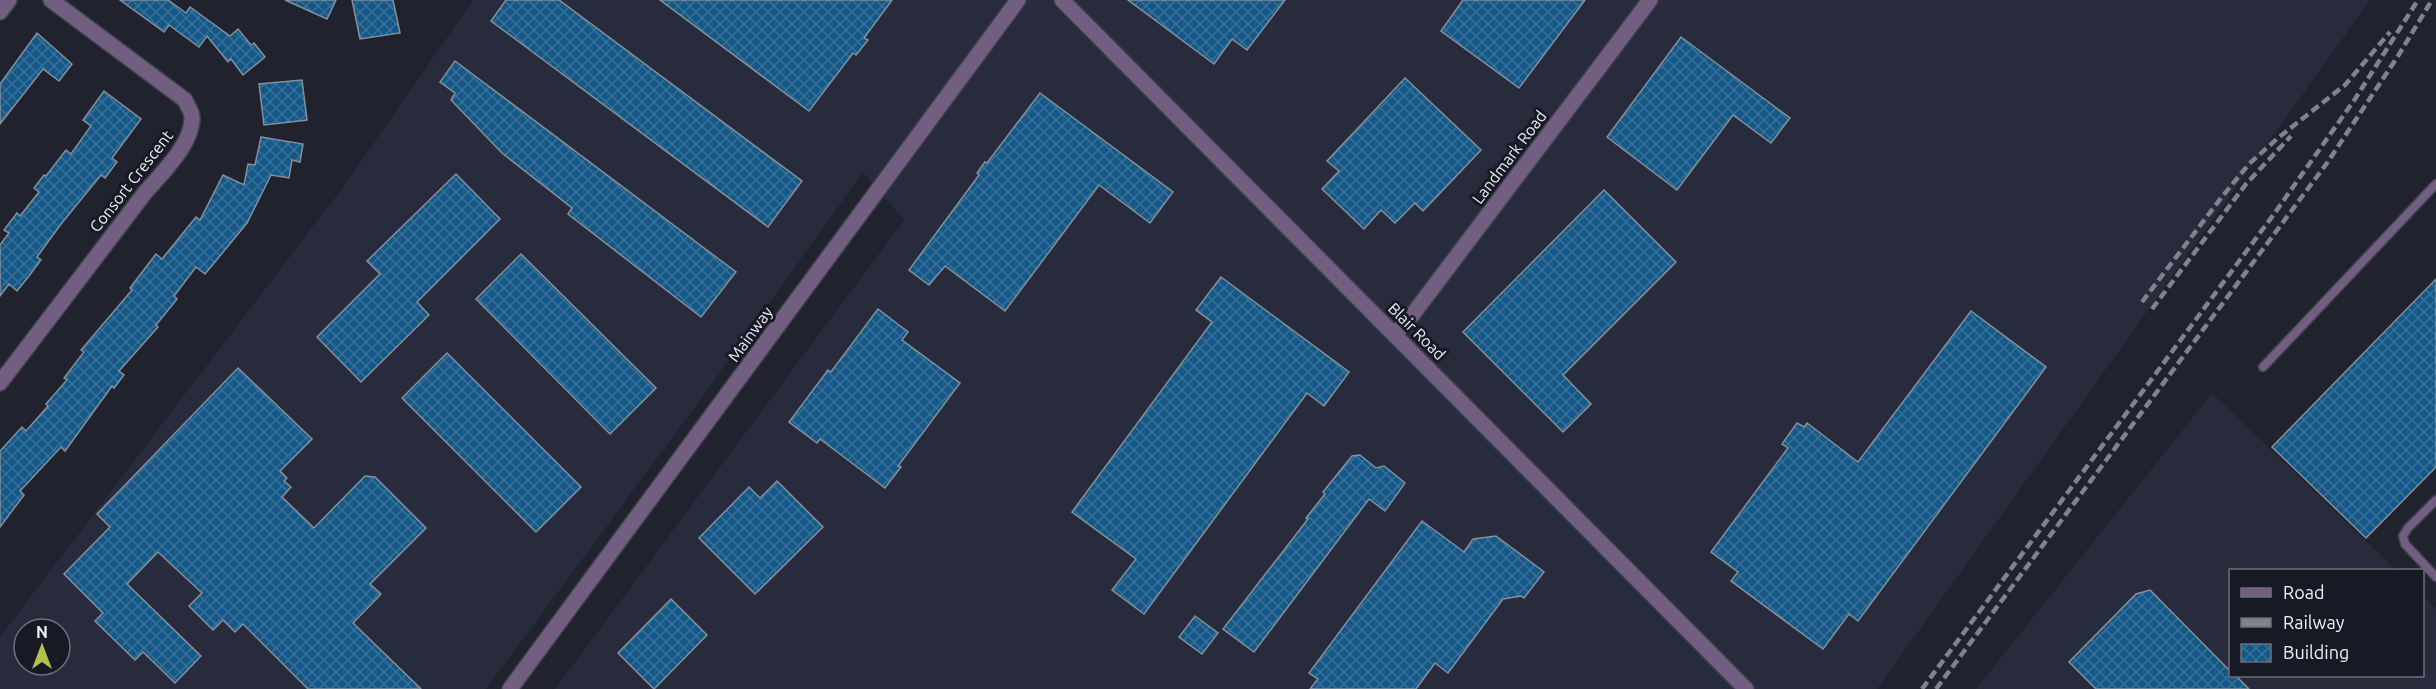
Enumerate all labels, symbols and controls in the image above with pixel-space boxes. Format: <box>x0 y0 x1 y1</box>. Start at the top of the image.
street label: Landmark Road <box>1468 107 1550 207</box>
street label: Consort Crescent <box>86 126 177 235</box>
street label: Blair Road <box>1385 299 1449 363</box>
street label: Mainway <box>724 303 776 365</box>
legend <box>2229 569 2424 677</box>
text: Road <box>2283 582 2325 602</box>
text: Railway <box>2283 612 2345 632</box>
north arrow <box>12 617 72 677</box>
text: N <box>36 623 48 641</box>
text: Building <box>2283 642 2349 662</box>

